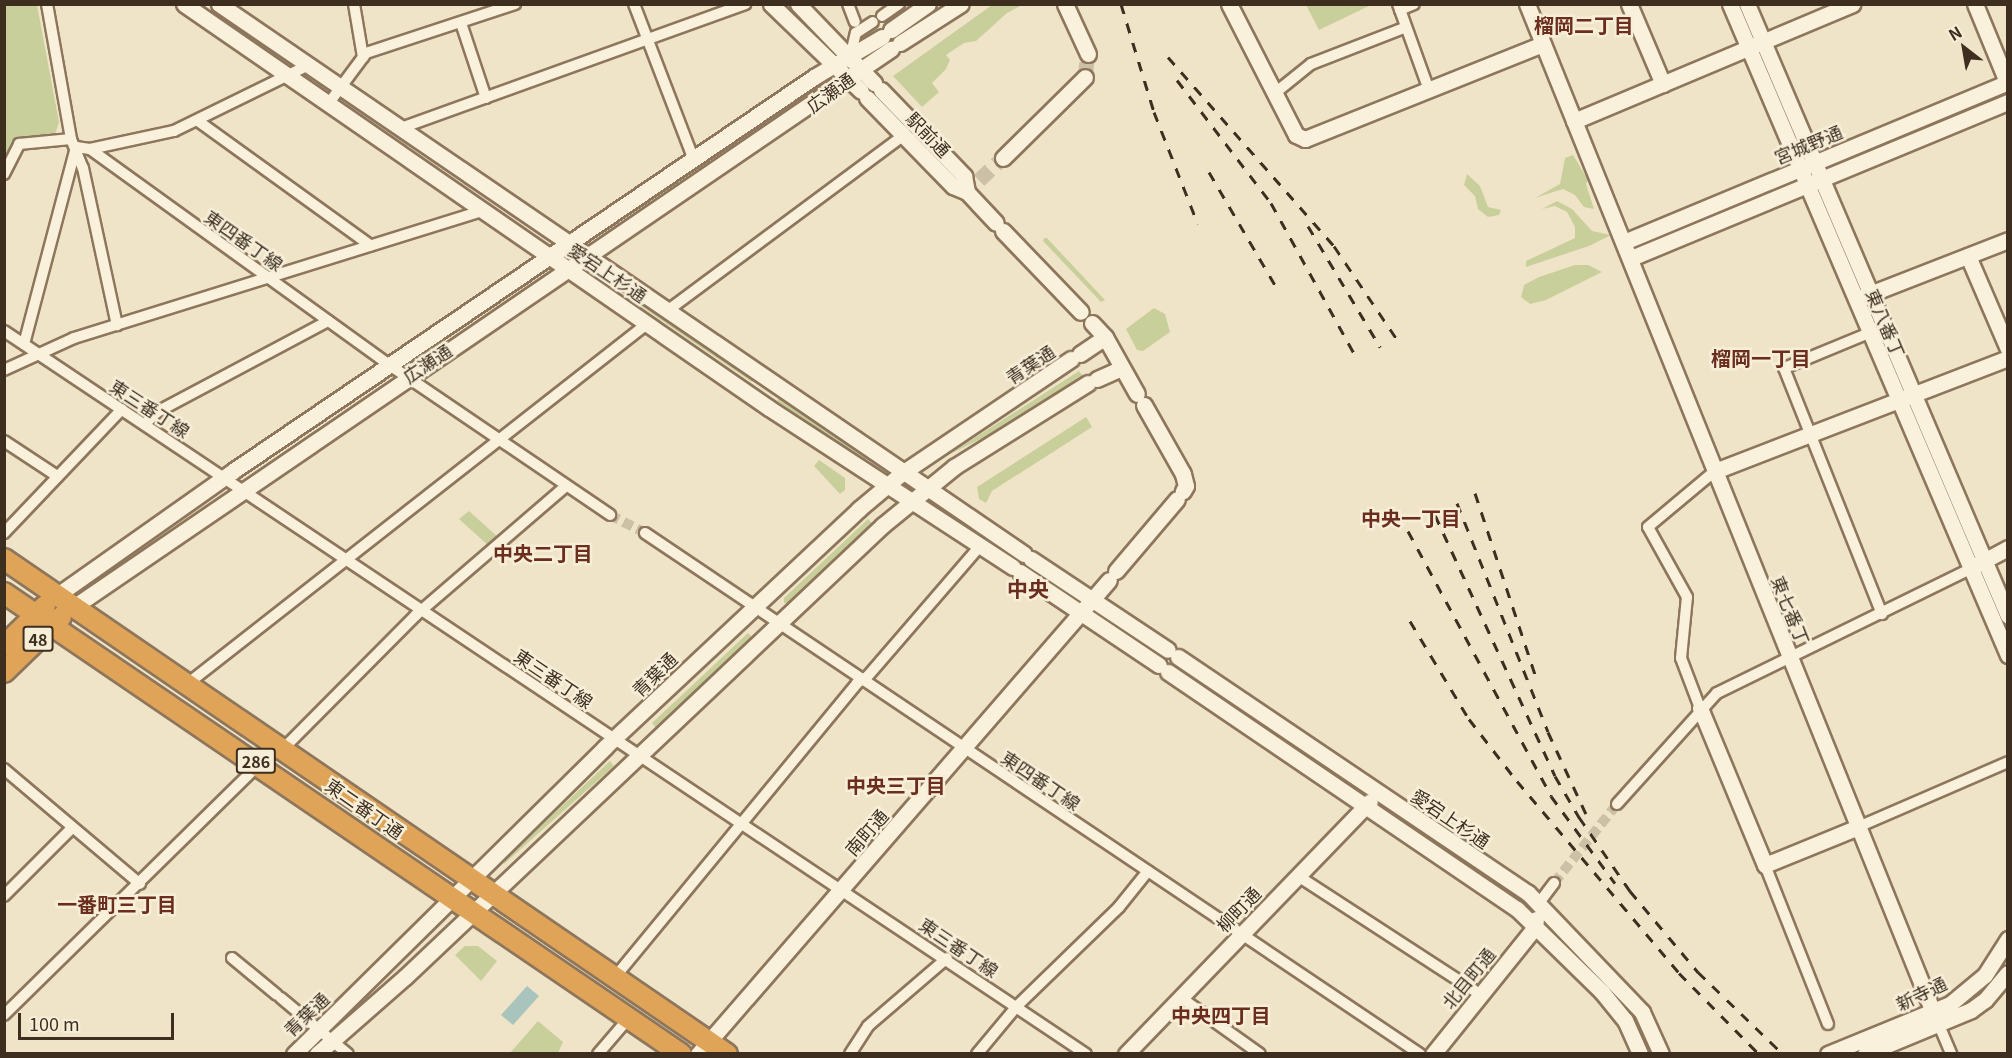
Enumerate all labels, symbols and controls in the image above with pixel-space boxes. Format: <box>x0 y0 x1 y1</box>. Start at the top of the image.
district label: 榴岡二丁目 <box>1534 12 1634 36</box>
north arrow <box>1934 18 1994 78</box>
text: N <box>1943 19 1966 46</box>
street label: 広瀬通 <box>802 67 858 117</box>
street label: 駅前通 <box>902 107 956 161</box>
street label: 宮城野通 <box>1771 120 1845 168</box>
street label: 東四番丁線 <box>201 205 287 275</box>
street label: 愛宕上杉通 <box>565 238 651 306</box>
street label: 東八番丁 <box>1862 286 1910 360</box>
street label: 広瀬通 <box>399 339 455 387</box>
street label: 青葉通 <box>1002 340 1058 388</box>
district label: 榴岡一丁目 <box>1711 345 1811 369</box>
street label: 東三番丁線 <box>106 374 194 442</box>
district label: 中央一丁目 <box>1361 505 1461 529</box>
district label: 中央二丁目 <box>493 540 593 564</box>
street label: 東七番丁 <box>1768 573 1814 647</box>
district label: 中央 <box>1007 575 1049 601</box>
road number: 48 <box>22 626 54 652</box>
street label: 東三番丁線 <box>511 644 597 712</box>
street label: 青葉通 <box>627 647 681 701</box>
street label: 東四番丁線 <box>998 746 1084 814</box>
road number: 286 <box>235 748 277 774</box>
district label: 中央三丁目 <box>846 772 946 796</box>
street label: 東二番丁通 <box>322 773 408 843</box>
street label: 愛宕上杉通 <box>1408 784 1494 852</box>
street label: 南町通 <box>840 805 892 859</box>
street label: 柳町通 <box>1211 882 1265 936</box>
district label: 一番町三丁目 <box>57 891 177 915</box>
street label: 東三番丁線 <box>916 913 1002 981</box>
street label: 北目町通 <box>1437 943 1499 1013</box>
street label: 新寺通 <box>1892 971 1950 1015</box>
street label: 青葉通 <box>279 987 333 1041</box>
scale bar <box>21 1001 177 1039</box>
district label: 中央四丁目 <box>1171 1002 1271 1026</box>
text: 100 m <box>29 1010 80 1036</box>

